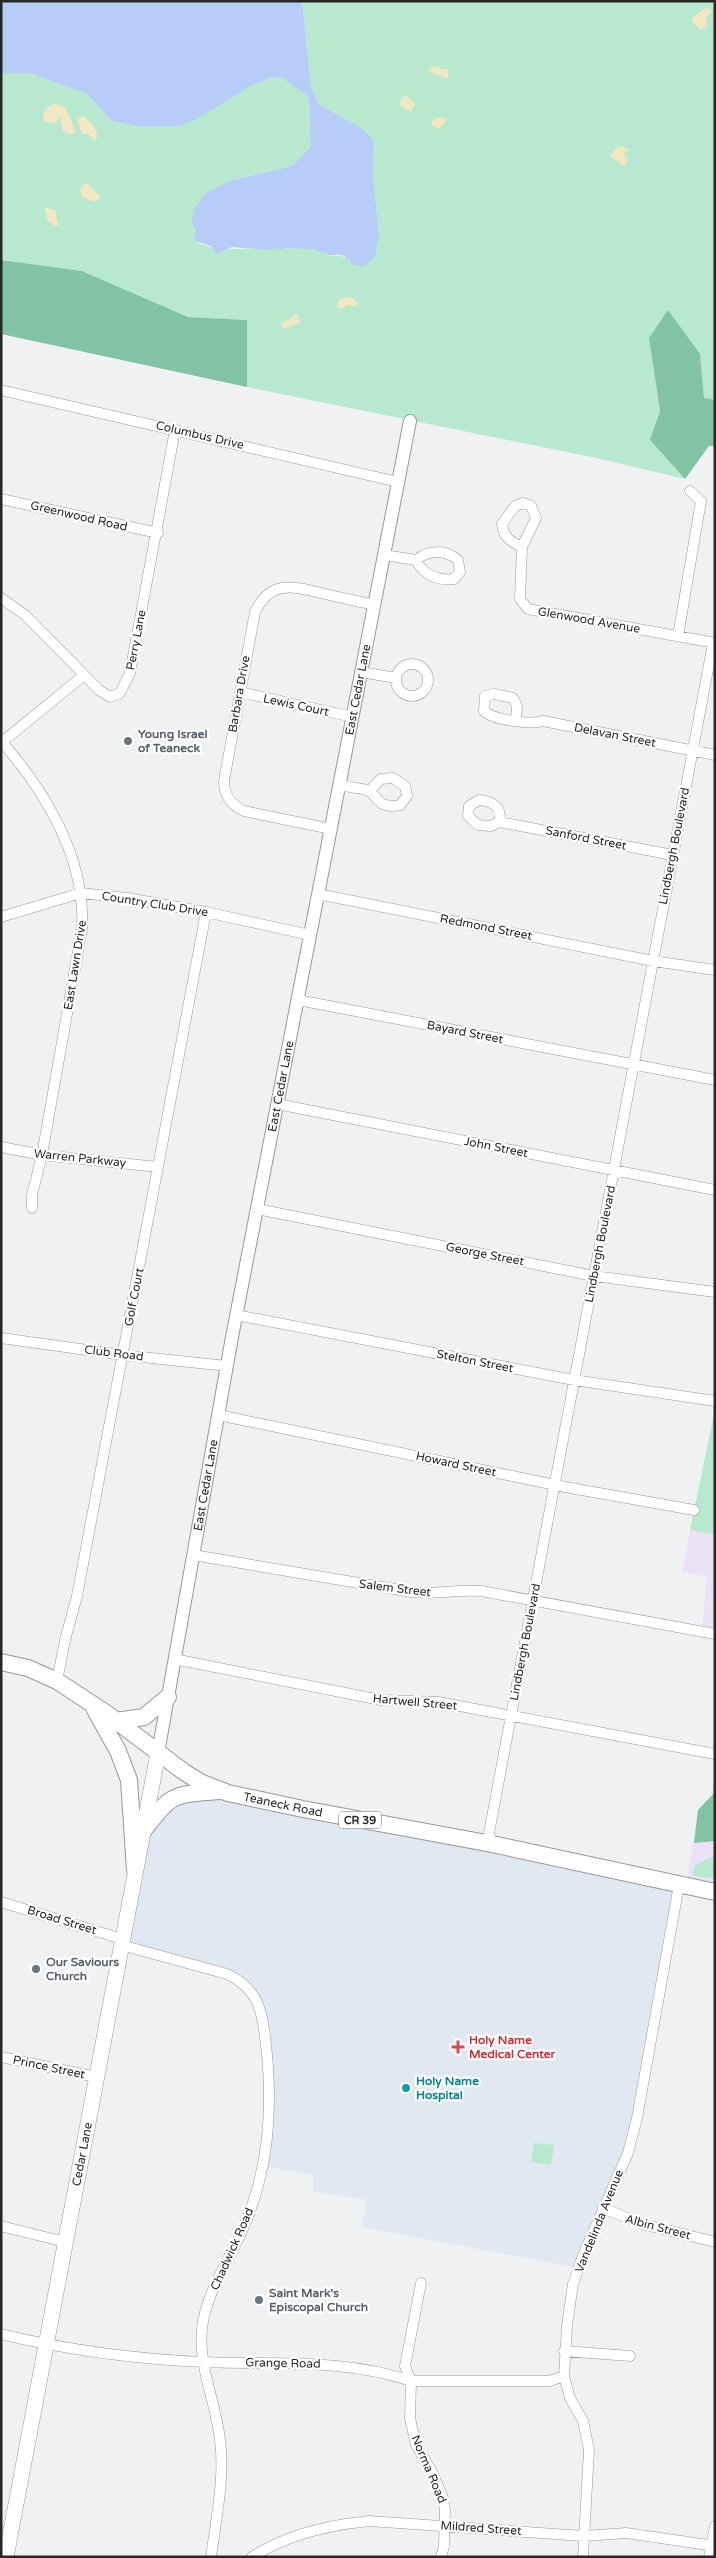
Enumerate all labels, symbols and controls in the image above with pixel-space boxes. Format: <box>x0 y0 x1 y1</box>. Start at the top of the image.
street label: Columbus Drive <box>155 418 246 452</box>
street label: Greenwood Road <box>29 498 129 534</box>
street label: Glenwood Avenue <box>537 604 641 636</box>
street label: Perry Lane <box>123 608 149 671</box>
street label: East Cedar Lane <box>342 643 374 736</box>
street label: Barbara Drive <box>225 654 253 734</box>
street label: Lewis Court <box>262 691 331 719</box>
street label: Delavan Street <box>573 720 657 750</box>
place label: Young Israel of Teaneck <box>138 727 208 755</box>
marker: Young Israel of Teaneck <box>122 735 134 747</box>
street label: Lindbergh Boulevard <box>656 786 692 906</box>
street label: Sanford Street <box>544 823 628 853</box>
street label: Country Club Drive <box>101 889 209 919</box>
street label: Redmond Street <box>439 911 534 943</box>
street label: East Lawn Drive <box>61 919 89 1011</box>
street label: Bayard Street <box>426 1018 505 1046</box>
street label: East Cedar Lane <box>265 1039 296 1133</box>
street label: John Street <box>463 1134 530 1160</box>
street label: Warren Parkway <box>33 1146 127 1170</box>
street label: Lindbergh Boulevard <box>582 1184 618 1304</box>
street label: George Street <box>445 1240 526 1269</box>
street label: Golf Court <box>121 1266 147 1327</box>
street label: Club Road <box>84 1342 144 1364</box>
street label: Stelton Street <box>435 1347 515 1375</box>
street label: East Cedar Lane <box>191 1438 221 1532</box>
street label: Howard Street <box>415 1449 498 1479</box>
street label: Salem Street <box>358 1577 432 1599</box>
street label: Lindbergh Boulevard <box>507 1582 543 1702</box>
street label: Hartwell Street <box>372 1691 458 1713</box>
street label: Teaneck Road <box>242 1790 324 1819</box>
road number: CR 39 <box>339 1812 381 1828</box>
street label: Broad Street <box>26 1903 99 1937</box>
place label: Our Saviours Church <box>46 1955 119 1983</box>
marker: Our Saviours Church <box>30 1963 42 1975</box>
place label: Holy Name Medical Center <box>469 2033 555 2061</box>
marker: Holy Name Medical Center <box>451 2040 465 2054</box>
street label: Prince Street <box>12 2053 87 2082</box>
place label: Holy Name Hospital <box>416 2074 479 2103</box>
marker: Holy Name Hospital <box>400 2082 412 2094</box>
street label: Cedar Lane <box>69 2121 95 2187</box>
street label: Vandelinda Avenue <box>572 2167 626 2275</box>
street label: Chadwick Road <box>208 2206 256 2292</box>
street label: Albin Street <box>624 2212 693 2243</box>
place label: Saint Mark's Episcopal Church <box>269 2286 368 2315</box>
marker: Saint Mark's Episcopal Church <box>253 2294 265 2306</box>
street label: Grange Road <box>245 2355 321 2371</box>
street label: Norma Road <box>408 2433 450 2505</box>
street label: Mildred Street <box>440 2518 522 2538</box>

